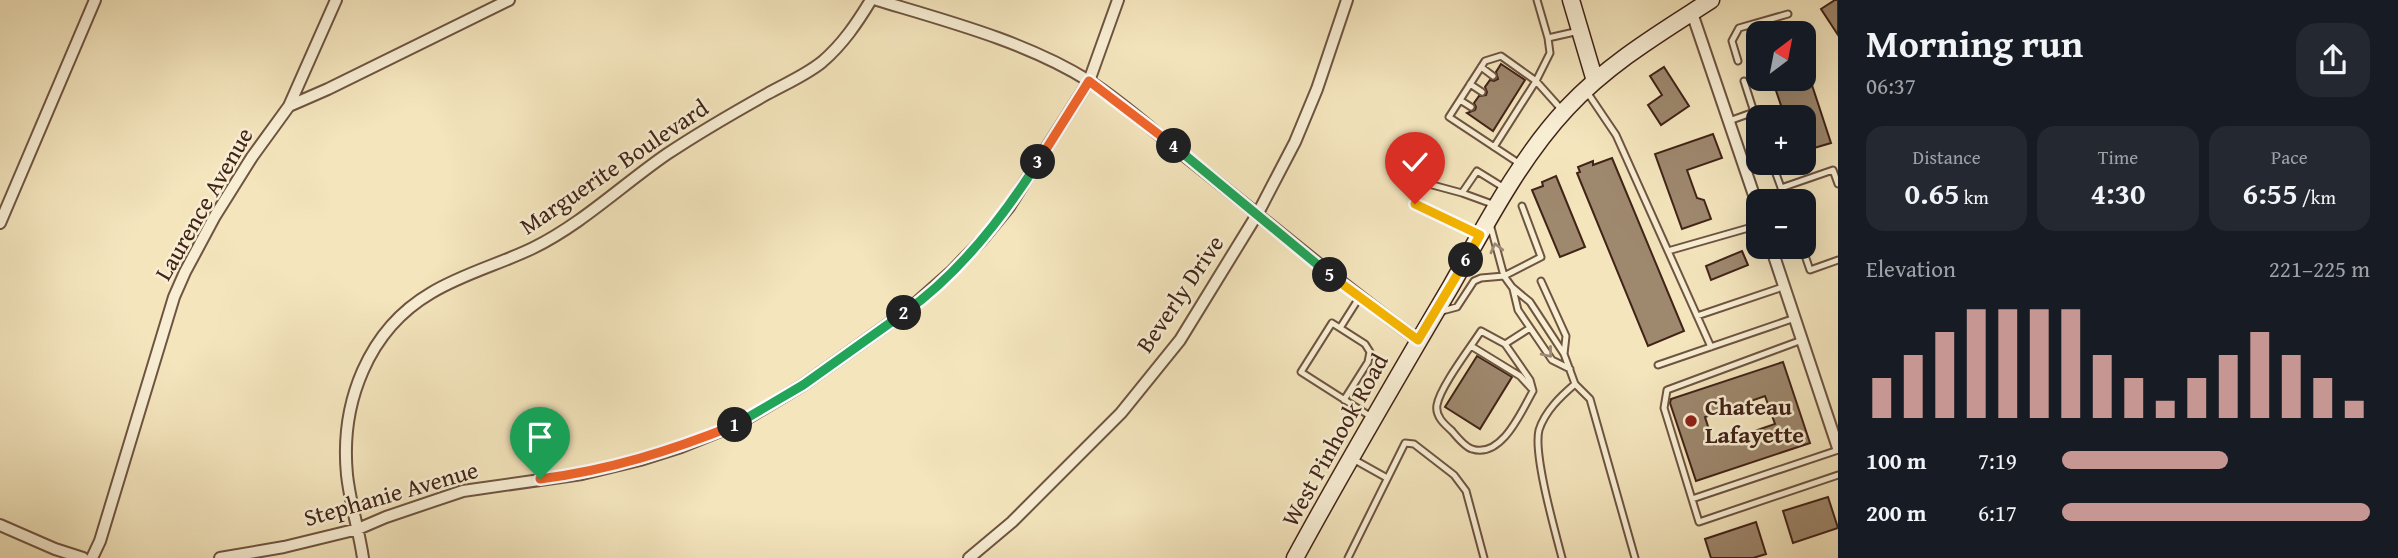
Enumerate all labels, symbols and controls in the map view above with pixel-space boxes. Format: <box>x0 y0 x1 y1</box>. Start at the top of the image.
text: Morning run <box>1866 15 2083 71</box>
north arrow <box>1746 21 1816 91</box>
map controls <box>1746 21 1816 259</box>
button: share <box>2296 23 2370 97</box>
text: 06:37 <box>1866 69 1916 102</box>
street label: Marguerite Boulevard <box>512 90 715 243</box>
button: + <box>1746 105 1816 175</box>
street label: Laurence Avenue <box>146 121 262 287</box>
pin: 4 <box>1156 128 1192 164</box>
text: 4 <box>1169 131 1178 159</box>
pin <box>1385 132 1445 204</box>
icon: check <box>1396 143 1434 181</box>
text: Distance <box>1913 143 1981 171</box>
text: Time <box>2098 143 2138 171</box>
text: Pace <box>2271 143 2308 171</box>
pin: 3 <box>1020 144 1056 180</box>
text: 3 <box>1033 147 1042 175</box>
text: 0.65 <box>1904 171 1960 215</box>
text: 4:30 <box>2090 171 2146 215</box>
text: 6:55 <box>2243 171 2298 215</box>
text: km <box>1960 183 1989 211</box>
text: /km <box>2298 183 2336 211</box>
button: − <box>1746 189 1816 259</box>
street label: Beverly Drive <box>1127 228 1232 360</box>
one-way arrow <box>1490 242 1504 254</box>
pin: 6 <box>1448 243 1484 278</box>
text: 6 <box>1461 245 1470 273</box>
text: Elevation <box>1866 252 1956 285</box>
text: 221–225 m <box>2269 252 2370 285</box>
pin: 5 <box>1312 258 1348 292</box>
text: 5 <box>1325 260 1334 288</box>
pin: 2 <box>886 296 922 330</box>
text: 2 <box>899 298 908 326</box>
one-way arrow <box>1540 345 1553 357</box>
street label: West Pinhook Road <box>1273 347 1397 533</box>
place label: Chateau Lafayette <box>1705 389 1804 452</box>
pin <box>510 407 570 479</box>
pin: 1 <box>718 408 752 442</box>
text: 1 <box>730 410 739 438</box>
marker: Chateau Lafayette <box>1683 413 1699 429</box>
icon: arrive <box>521 418 559 456</box>
text: 100 m <box>1866 444 1927 477</box>
text: 7:19 <box>1978 444 2017 477</box>
street label: Stephanie Avenue <box>300 452 482 535</box>
text: 200 m <box>1866 496 1927 529</box>
text: 6:17 <box>1978 496 2017 529</box>

